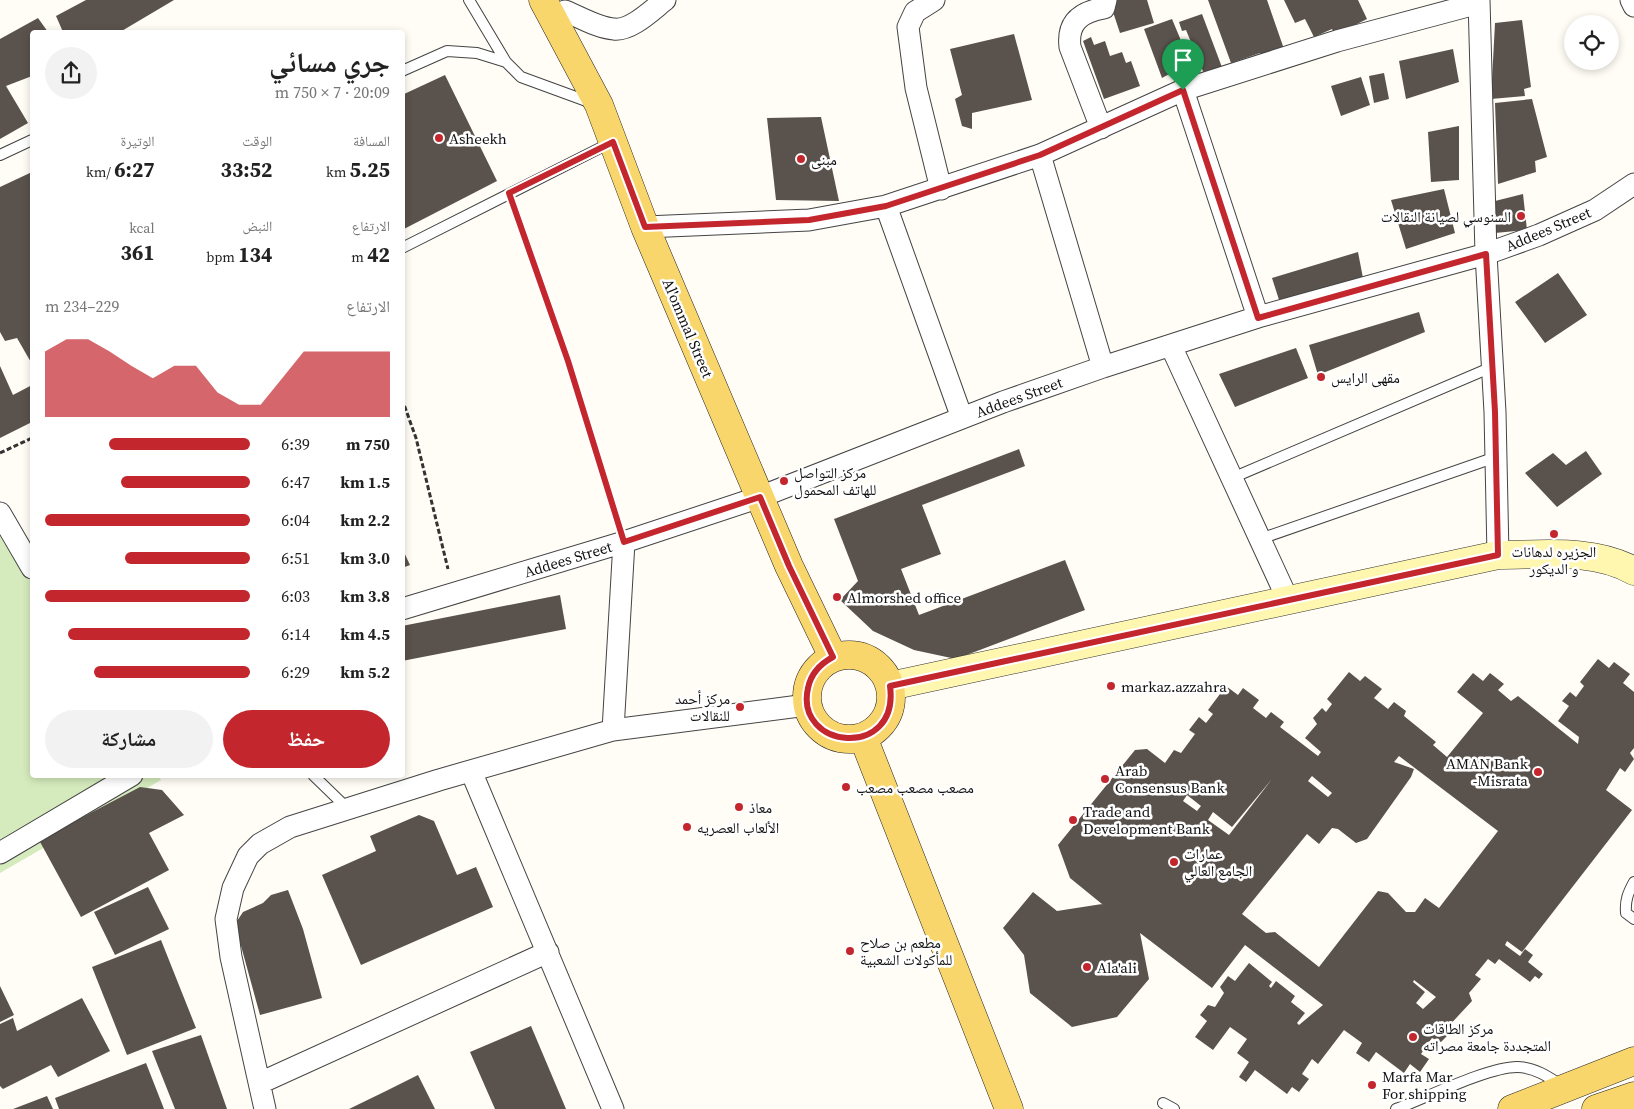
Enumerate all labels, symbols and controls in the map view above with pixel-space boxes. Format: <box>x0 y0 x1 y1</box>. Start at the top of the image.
map controls <box>1564 15 1619 70</box>
button: locate <box>1564 15 1619 70</box>
pin <box>1162 39 1204 90</box>
text: جري مسائي <box>269 43 390 81</box>
icon: arrive <box>1169 46 1197 74</box>
button: share <box>45 47 97 99</box>
text: 20:09 · 7 × 750 m <box>275 81 390 103</box>
place label: Asheekh <box>449 128 507 149</box>
text: الوتيرة <box>121 131 155 151</box>
text: الوقت <box>242 131 272 151</box>
text: المسافة <box>353 131 390 151</box>
marker: Asheekh <box>433 132 445 144</box>
place label: مبنى <box>811 149 837 170</box>
marker: مبنى <box>795 153 807 165</box>
text: 6:27 <box>114 155 155 184</box>
text: 33:52 <box>221 155 272 184</box>
text: 5.25 <box>350 155 390 184</box>
text: /km <box>86 162 114 182</box>
text: km <box>326 162 350 182</box>
street label: Addees Street <box>1502 202 1594 256</box>
place label: السنوسي لصيانة النقالات <box>1381 206 1511 228</box>
marker: السنوسي لصيانة النقالات <box>1515 210 1527 222</box>
text: النبض <box>242 216 272 236</box>
text: الارتفاع <box>352 216 390 236</box>
text: kcal <box>129 218 155 238</box>
text: 361 <box>121 238 155 267</box>
text: 134 <box>238 240 272 269</box>
text: 42 <box>367 240 390 269</box>
text: bpm <box>206 247 238 267</box>
text: m <box>351 247 367 267</box>
street label: Al'ommal Street <box>658 275 718 381</box>
text: 229–234 m <box>45 295 119 317</box>
text: الارتفاع <box>346 295 390 317</box>
place label: مقهى الرايس <box>1331 367 1400 388</box>
marker: مقهى الرايس <box>1315 371 1327 383</box>
street label: Addees Street <box>973 372 1065 422</box>
text: 6:39 <box>281 433 310 455</box>
text: 750 m <box>346 433 390 455</box>
place label: مركز التواصل للهاتف المحمول <box>794 462 876 500</box>
text: 6:47 <box>281 471 310 493</box>
text: 1.5 km <box>340 471 390 493</box>
marker: مركز التواصل للهاتف المحمول <box>778 475 790 487</box>
text: 6:04 <box>281 509 310 531</box>
text: 2.2 km <box>340 509 390 531</box>
marker: الجزيره لدهانات و الديكور <box>1548 528 1560 540</box>
street label: Addees Street <box>522 536 615 582</box>
place label: الجزيره لدهانات و الديكور <box>1512 541 1596 579</box>
text: 6:51 <box>281 547 310 569</box>
text: 3.0 km <box>340 547 390 569</box>
text: 6:03 <box>281 585 310 607</box>
text: 3.8 km <box>340 585 390 607</box>
place label: Almorshed office <box>847 587 962 608</box>
marker: Almorshed office <box>831 591 843 603</box>
text: 6:14 <box>281 623 310 645</box>
text: 4.5 km <box>340 623 390 645</box>
text: 6:29 <box>281 661 310 683</box>
text: 5.2 km <box>340 661 390 683</box>
place label: markaz.azzahra <box>1121 676 1227 697</box>
marker: markaz.azzahra <box>1105 680 1117 692</box>
place label: مركز أحمد للنقالات <box>675 688 730 726</box>
marker: مركز أحمد للنقالات <box>734 701 746 713</box>
button: مشاركة <box>45 710 213 768</box>
button: حفظ <box>223 710 390 768</box>
place label: AMAN Bank -Misrata <box>1446 753 1529 791</box>
place label: Arab Consensus Bank <box>1115 760 1225 798</box>
marker: AMAN Bank -Misrata <box>1532 766 1544 778</box>
marker: Arab Consensus Bank <box>1099 773 1111 785</box>
place label: مصعب مصعب مصعب <box>856 777 974 798</box>
marker: مصعب مصعب مصعب <box>840 781 852 793</box>
place label: معاذ <box>749 797 772 818</box>
marker: معاذ <box>733 801 745 813</box>
place label: Trade and Development Bank <box>1083 801 1211 839</box>
marker: Trade and Development Bank <box>1067 814 1079 826</box>
place label: الألعاب العصريه <box>697 817 779 838</box>
marker: الألعاب العصريه <box>681 821 693 833</box>
place label: عمارات الجامع العالي <box>1184 843 1252 882</box>
marker: عمارات الجامع العالي <box>1168 856 1180 868</box>
place label: مطعم بن صلاح للمأكولات الشعبية <box>860 932 952 970</box>
marker: مطعم بن صلاح للمأكولات الشعبية <box>844 945 856 957</box>
place label: Ala'ali <box>1097 957 1137 978</box>
marker: Ala'ali <box>1081 961 1093 973</box>
place label: مركز الطاقات المتجددة جامعة مصراته <box>1423 1018 1551 1056</box>
marker: مركز الطاقات المتجددة جامعة مصراته <box>1407 1031 1419 1043</box>
place label: Marfa Mar For shipping <box>1382 1066 1467 1104</box>
marker: Marfa Mar For shipping <box>1366 1079 1378 1091</box>

